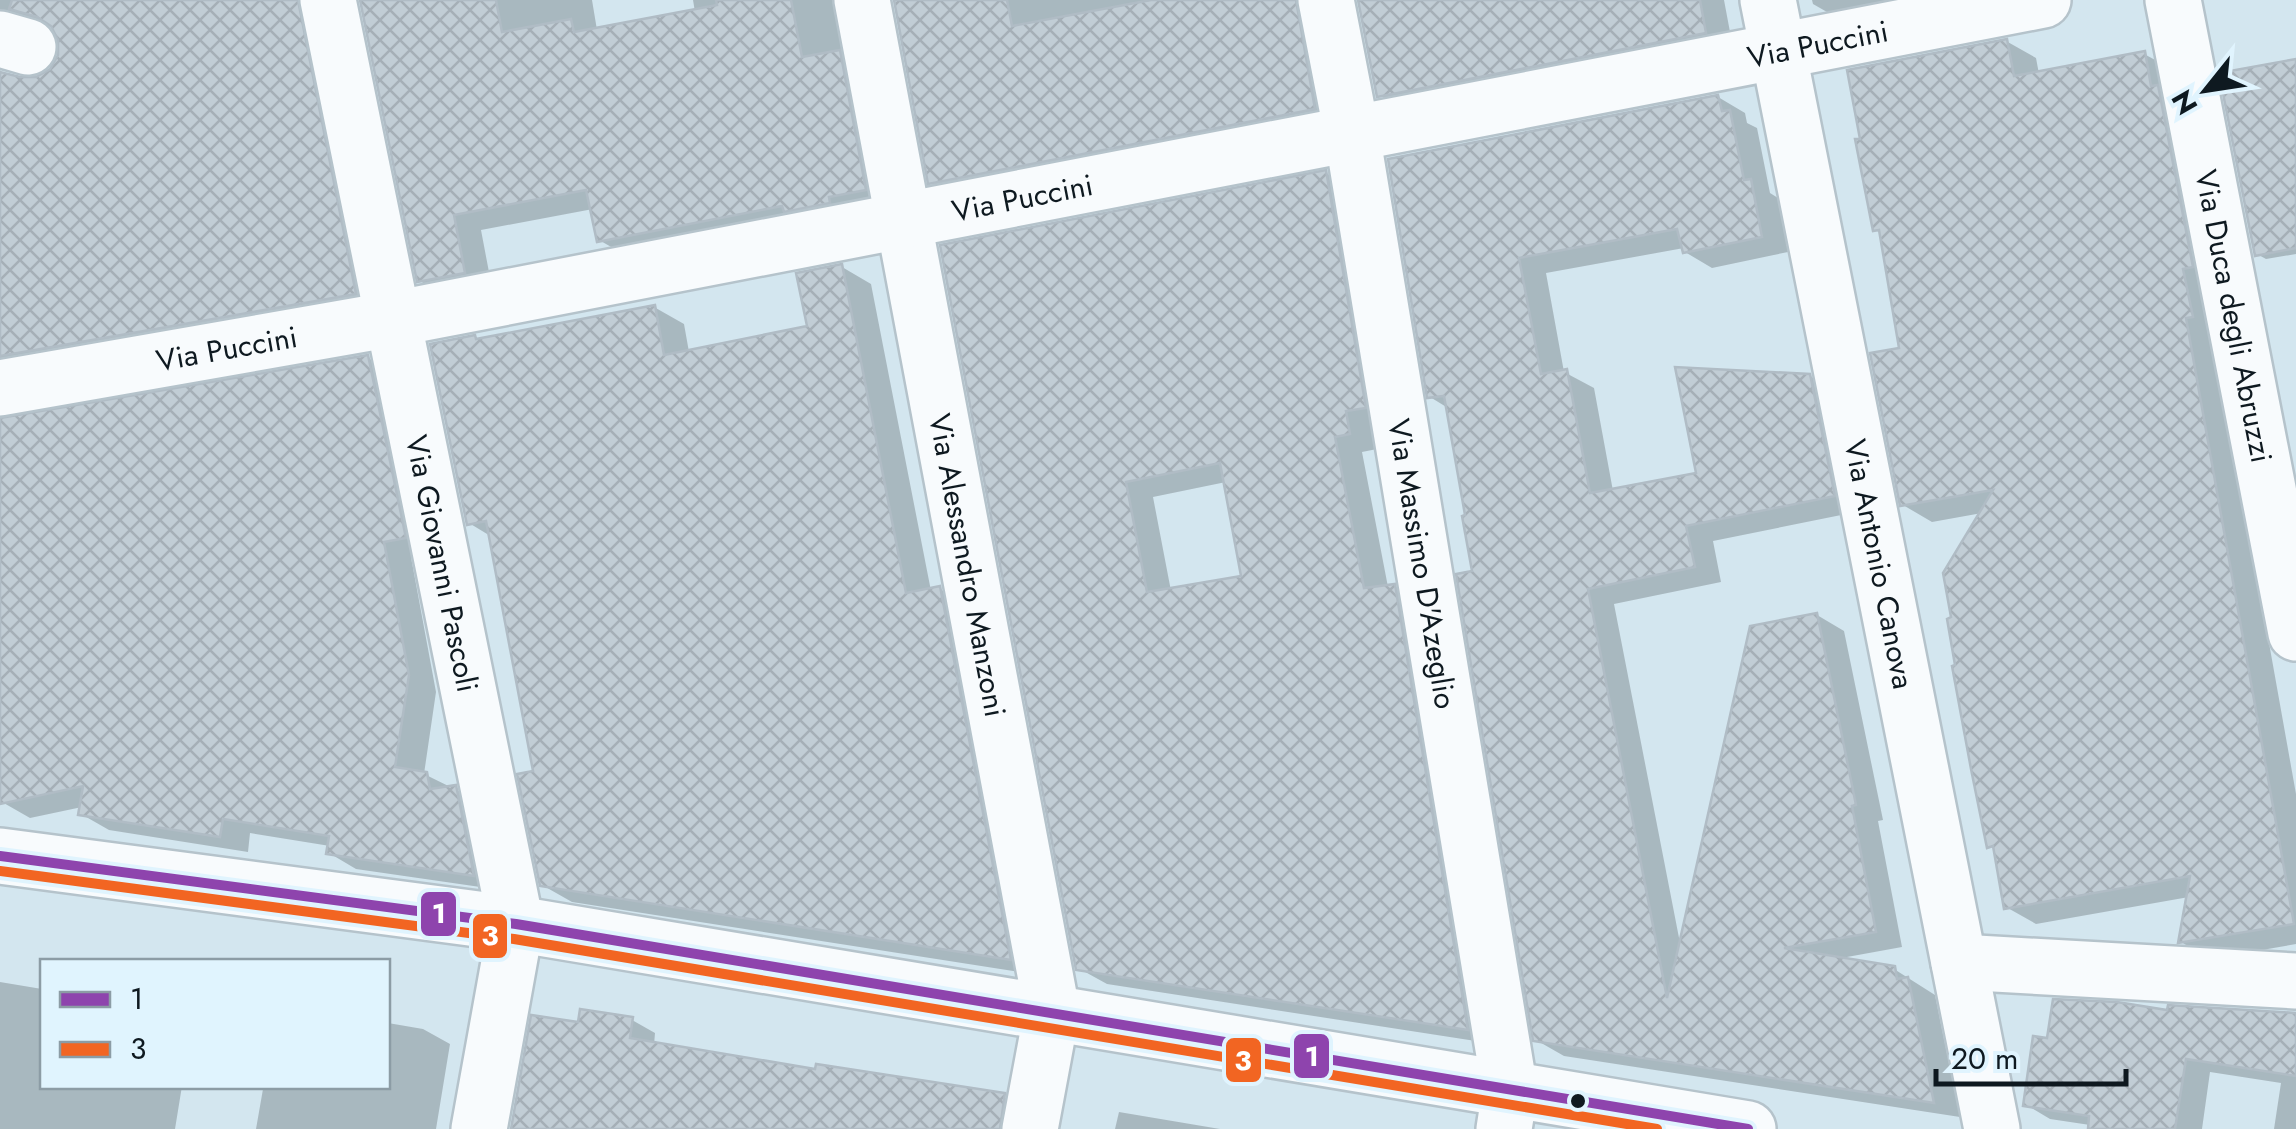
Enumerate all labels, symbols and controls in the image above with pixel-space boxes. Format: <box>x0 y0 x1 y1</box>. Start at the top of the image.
street label: Via Puccini <box>1743 9 1892 78</box>
north arrow <box>2156 40 2256 140</box>
text: N <box>2161 82 2208 122</box>
street label: Via Puccini <box>948 163 1096 232</box>
street label: Via Duca degli Abruzzi <box>2185 166 2284 466</box>
street label: Via Puccini <box>153 315 301 382</box>
street label: Via Alessandro Manzoni <box>919 410 1018 720</box>
street label: Via Massimo D'Azeglio <box>1378 415 1468 712</box>
street label: Via Giovanni Pascoli <box>396 431 490 696</box>
street label: Via Antonio Canova <box>1834 435 1926 693</box>
line badge: 1 <box>419 890 458 938</box>
text: 1 <box>432 893 446 934</box>
line badge: 3 <box>471 912 509 960</box>
text: 3 <box>481 915 499 956</box>
legend <box>40 959 390 1089</box>
text: 1 <box>130 977 144 1020</box>
scale bar <box>1936 1024 2126 1086</box>
text: 3 <box>130 1027 146 1070</box>
line badge: 1 <box>1292 1032 1331 1080</box>
line badge: 3 <box>1224 1036 1263 1084</box>
text: 1 <box>1305 1036 1319 1077</box>
text: 20 m <box>1951 1037 2018 1080</box>
text: 3 <box>1234 1040 1252 1081</box>
unlabelled marker <box>1568 1091 1588 1111</box>

